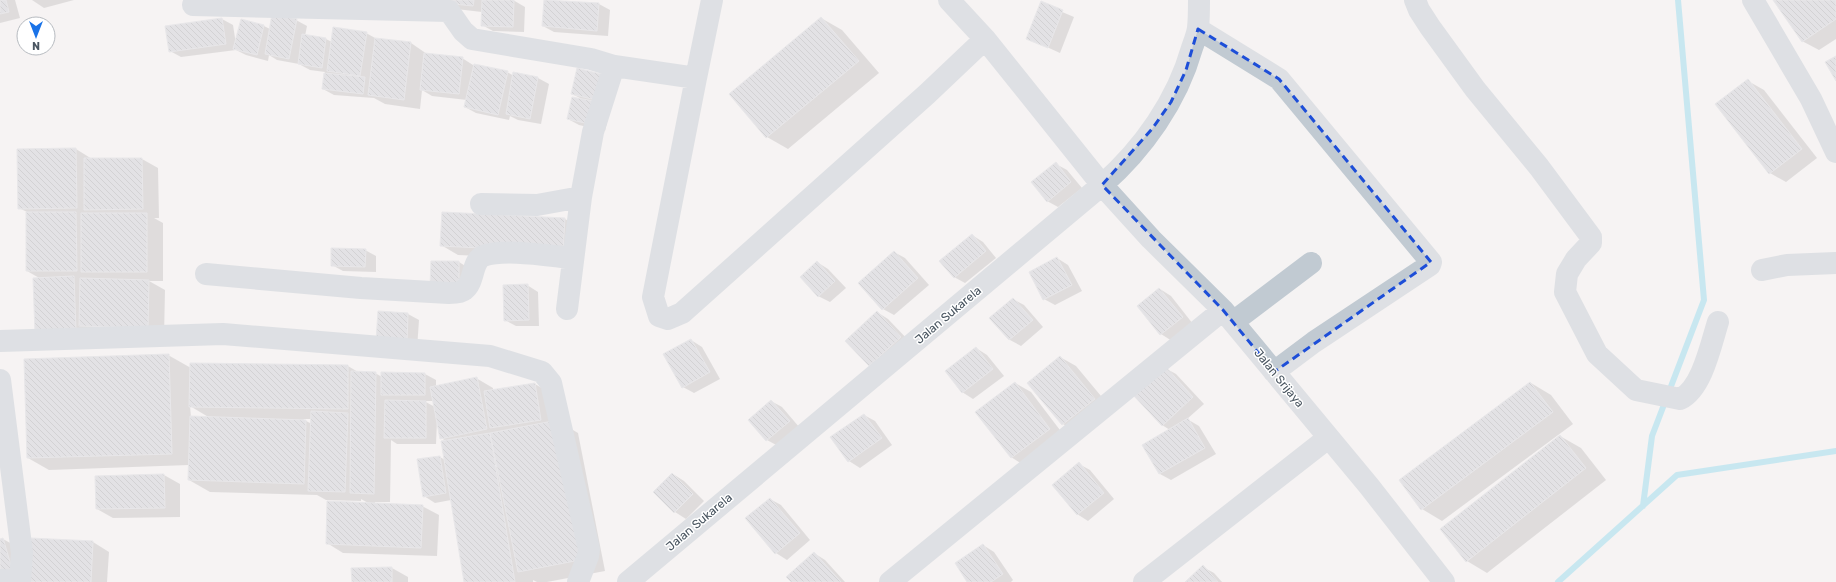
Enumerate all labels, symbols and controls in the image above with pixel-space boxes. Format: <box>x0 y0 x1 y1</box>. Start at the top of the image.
north arrow <box>16 16 56 56</box>
text: N <box>32 39 40 52</box>
street label: Jalan Sukarela <box>912 283 984 347</box>
street label: Jalan Srijaya <box>1251 346 1307 410</box>
street label: Jalan Sukarela <box>663 490 735 554</box>

